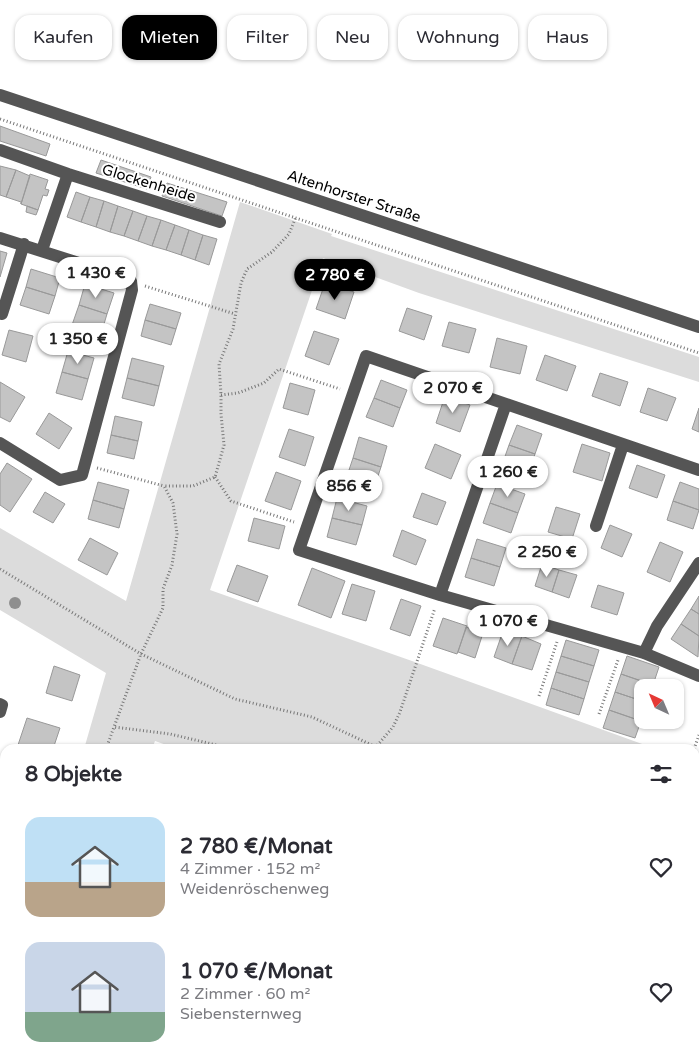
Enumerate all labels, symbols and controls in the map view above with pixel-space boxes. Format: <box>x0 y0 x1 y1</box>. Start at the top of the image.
chip: Kaufen <box>15 15 112 60</box>
chip: Mieten <box>122 15 217 60</box>
chip: Filter <box>227 15 307 60</box>
chip: Neu <box>317 15 388 60</box>
chip: Wohnung <box>398 15 518 60</box>
chip: Haus <box>528 15 607 60</box>
street label: Glockenheide <box>100 160 198 206</box>
street label: Altenhorster Straße <box>285 166 423 226</box>
pin: 1 430 € <box>50 256 142 299</box>
pin: 2 780 € <box>289 258 381 301</box>
text: 1 430 € <box>66 263 126 283</box>
text: 2 780 € <box>305 265 365 285</box>
pin: 1 350 € <box>32 322 124 365</box>
text: 1 350 € <box>48 329 108 349</box>
pin: 2 070 € <box>407 372 499 414</box>
text: 2 070 € <box>423 378 483 398</box>
pin: 1 260 € <box>462 456 554 498</box>
text: 1 260 € <box>478 462 538 482</box>
pin: 856 € <box>314 470 384 512</box>
text: 856 € <box>326 476 372 496</box>
pin: 2 250 € <box>501 536 593 578</box>
text: 2 250 € <box>517 542 577 562</box>
pin: 1 070 € <box>462 604 554 647</box>
text: 1 070 € <box>478 611 538 631</box>
north arrow <box>634 679 684 729</box>
map controls <box>634 679 684 729</box>
icon: filters <box>647 760 675 788</box>
text: 8 Objekte <box>25 762 122 787</box>
text: 2 780 €/Monat <box>180 834 332 859</box>
icon: home <box>65 837 125 897</box>
icon: heart <box>647 853 675 881</box>
text: 4 Zimmer · 152 m² <box>180 859 320 879</box>
text: Weidenröschenweg <box>180 879 329 899</box>
text: 1 070 €/Monat <box>180 959 332 984</box>
icon: home <box>65 962 125 1022</box>
icon: heart <box>647 978 675 1006</box>
text: 2 Zimmer · 60 m² <box>180 984 310 1004</box>
text: Siebensternweg <box>180 1004 302 1024</box>

